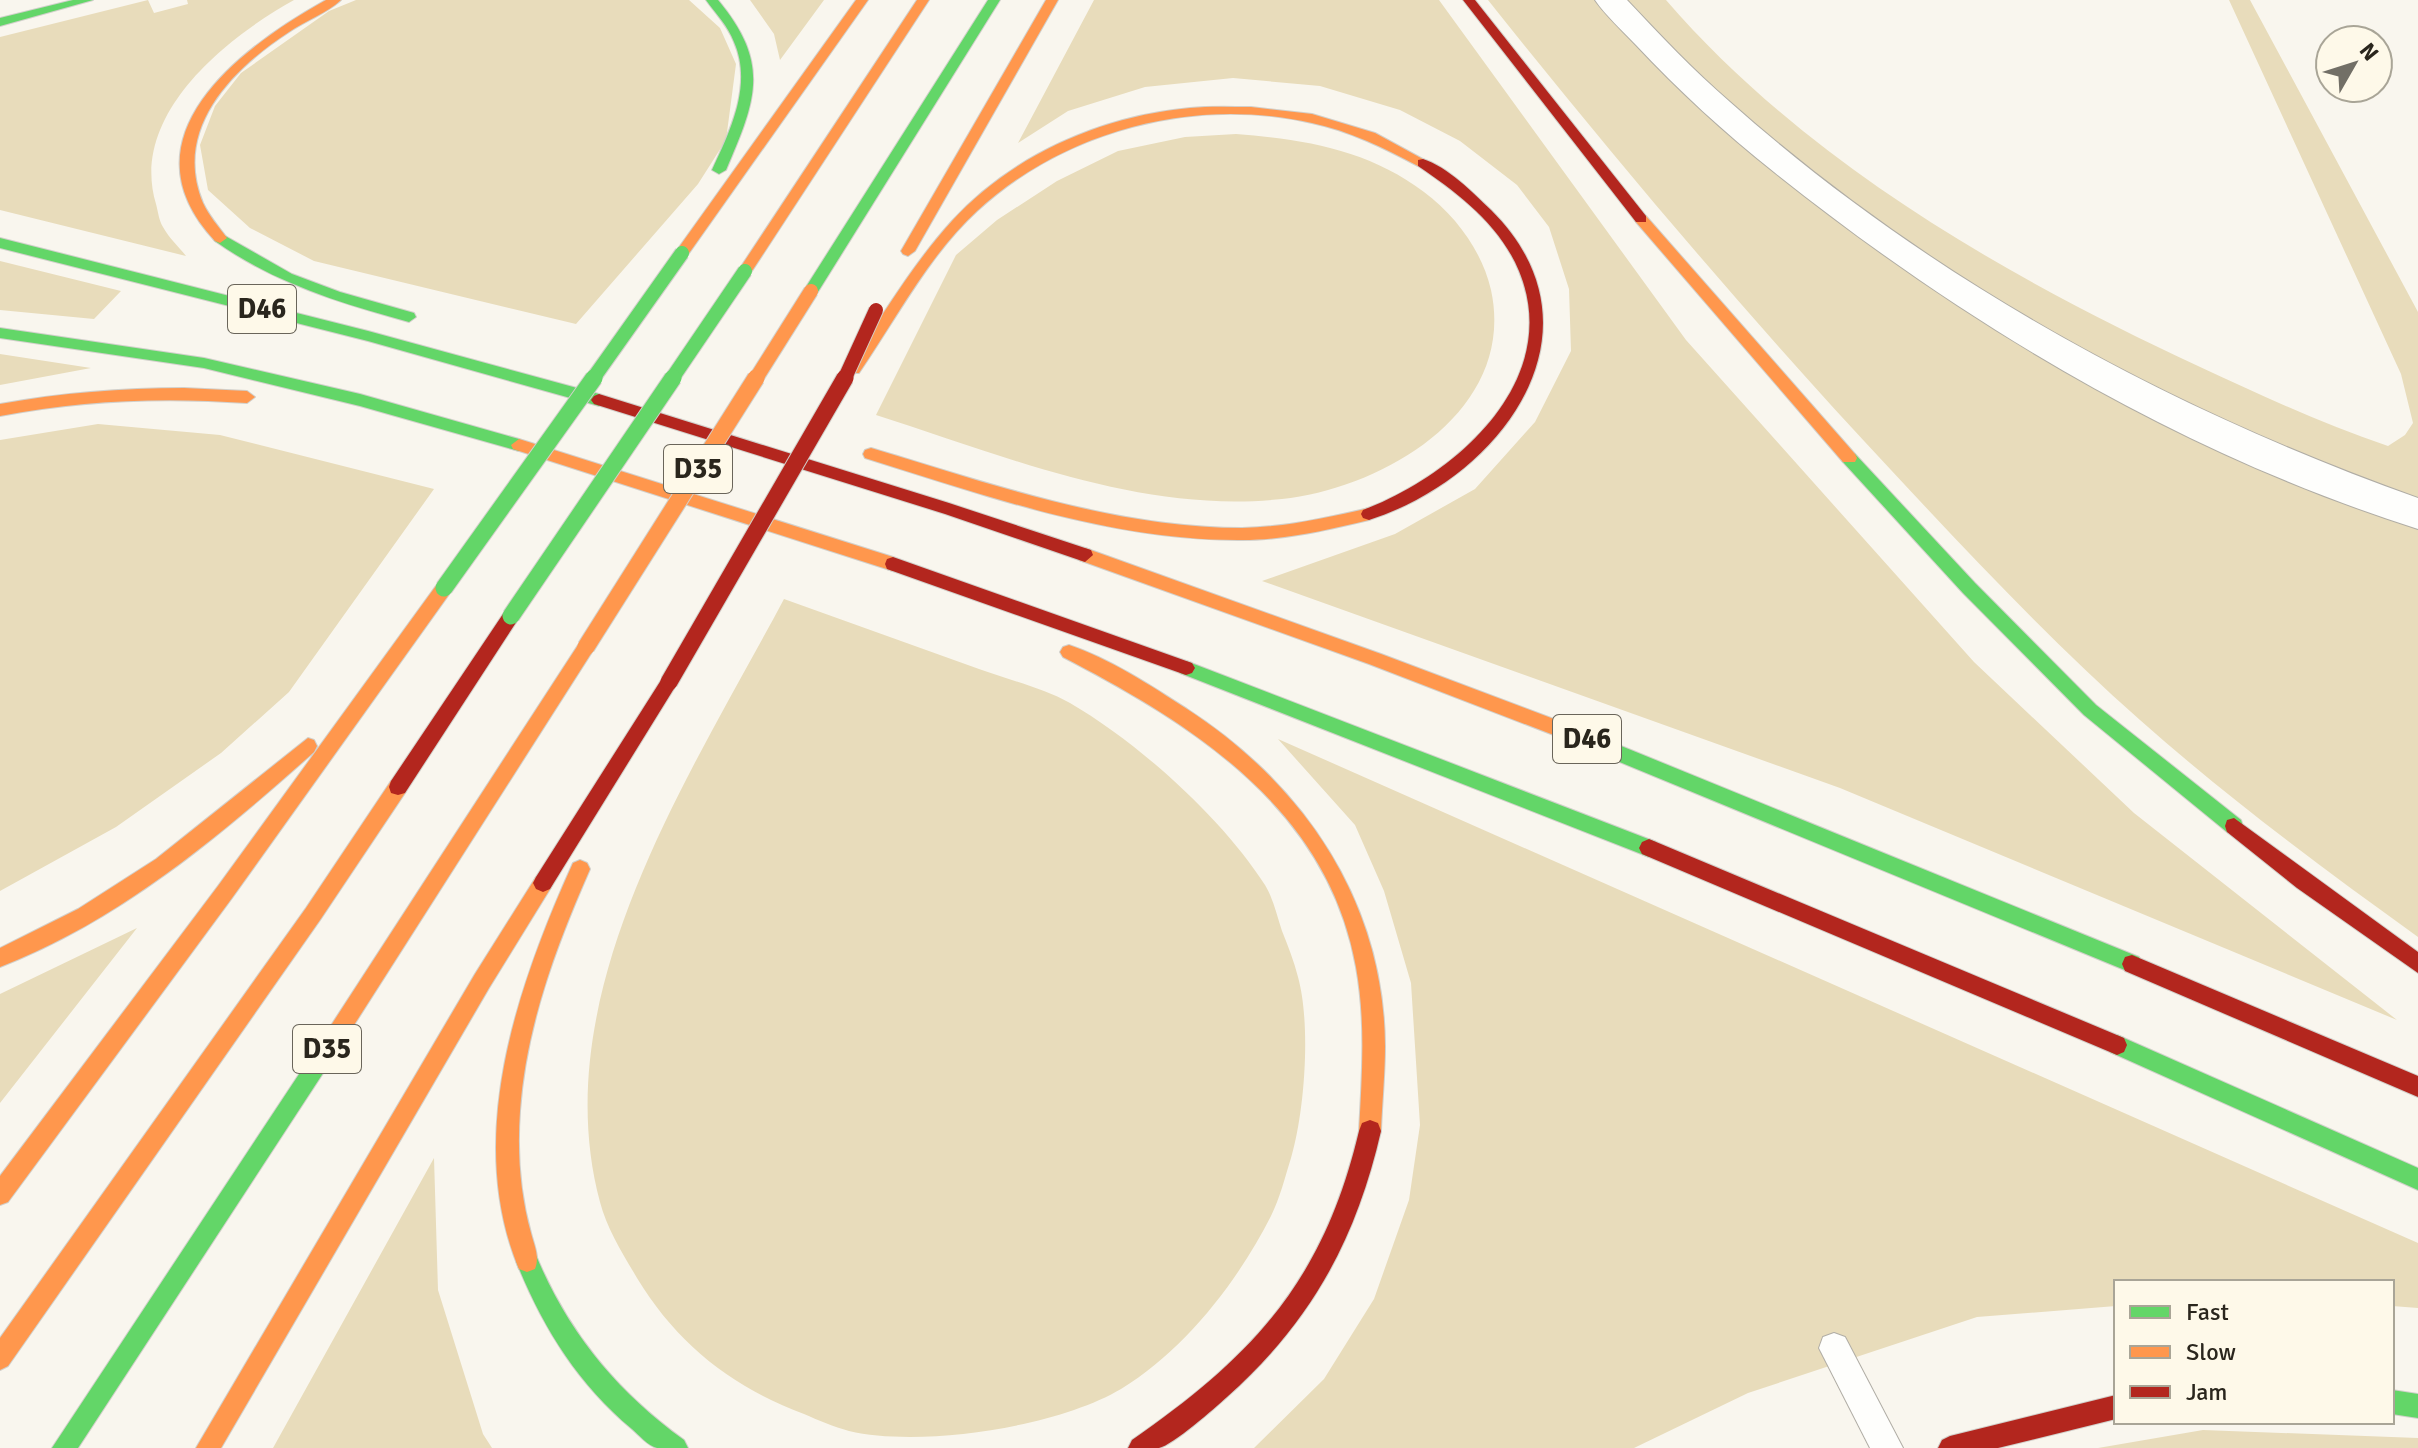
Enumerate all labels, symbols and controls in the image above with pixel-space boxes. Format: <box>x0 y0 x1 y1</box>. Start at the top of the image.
north arrow <box>2314 24 2394 104</box>
text: N <box>2354 37 2384 66</box>
road number: D46 <box>228 285 296 333</box>
road number: D35 <box>664 445 732 493</box>
road number: D46 <box>1553 715 1621 763</box>
road number: D35 <box>293 1025 361 1073</box>
legend <box>2114 1280 2394 1424</box>
text: Fast <box>2186 1297 2229 1327</box>
text: Slow <box>2186 1337 2236 1367</box>
text: Jam <box>2186 1377 2227 1407</box>

